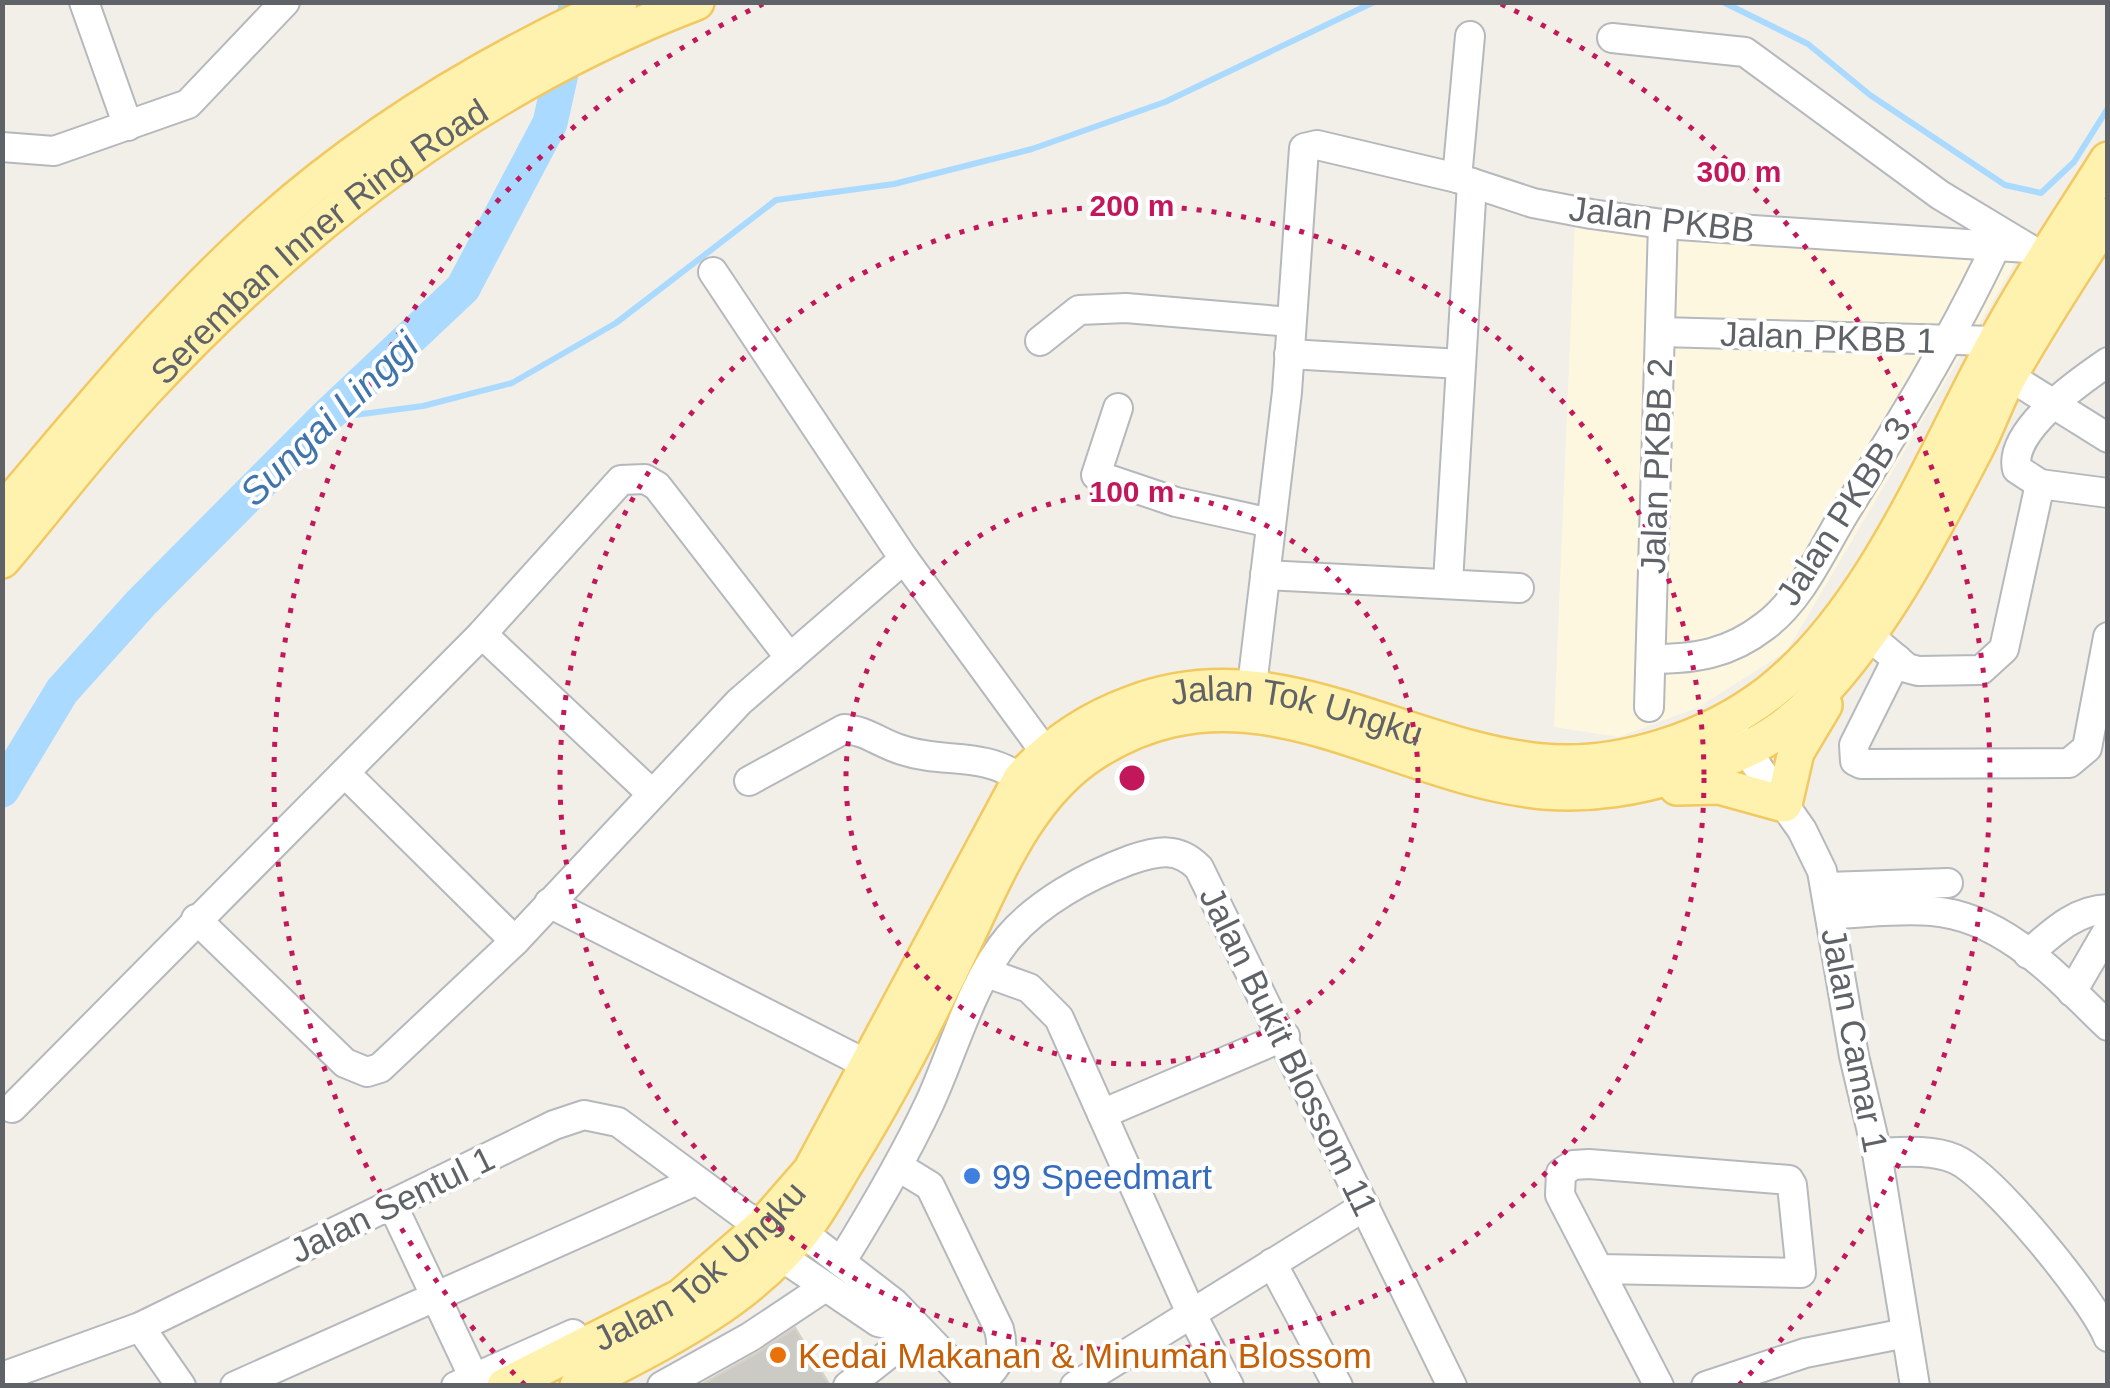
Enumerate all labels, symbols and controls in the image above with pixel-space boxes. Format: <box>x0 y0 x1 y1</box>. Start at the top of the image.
street label: Seremban Inner Ring Road <box>142 90 494 391</box>
text: 300 m <box>1696 155 1782 188</box>
street label: Jalan PKBB <box>1567 188 1757 250</box>
text: 200 m <box>1089 189 1175 222</box>
street label: Jalan PKBB 1 <box>1719 314 1937 360</box>
water label: Sungai Linggi <box>232 323 428 514</box>
street label: Jalan PKBB 2 <box>1633 357 1679 575</box>
street label: Jalan PKBB 3 <box>1768 410 1918 612</box>
text: 100 m <box>1089 475 1175 508</box>
street label: Jalan Tok Ungku <box>1167 668 1428 753</box>
centre of rings <box>1114 760 1150 796</box>
street label: Jalan Bukit Blossom 11 <box>1192 880 1386 1222</box>
street label: Jalan Camar 1 <box>1814 925 1896 1155</box>
street label: Jalan Sentul 1 <box>284 1138 500 1270</box>
place label: 99 Speedmart <box>992 1157 1212 1196</box>
marker: 99 Speedmart <box>961 1165 983 1187</box>
street label: Jalan Tok Ungku <box>586 1173 813 1358</box>
place label: Kedai Makanan & Minuman Blossom <box>798 1336 1372 1375</box>
marker: Kedai Makanan & Minuman Blossom <box>767 1344 789 1366</box>

